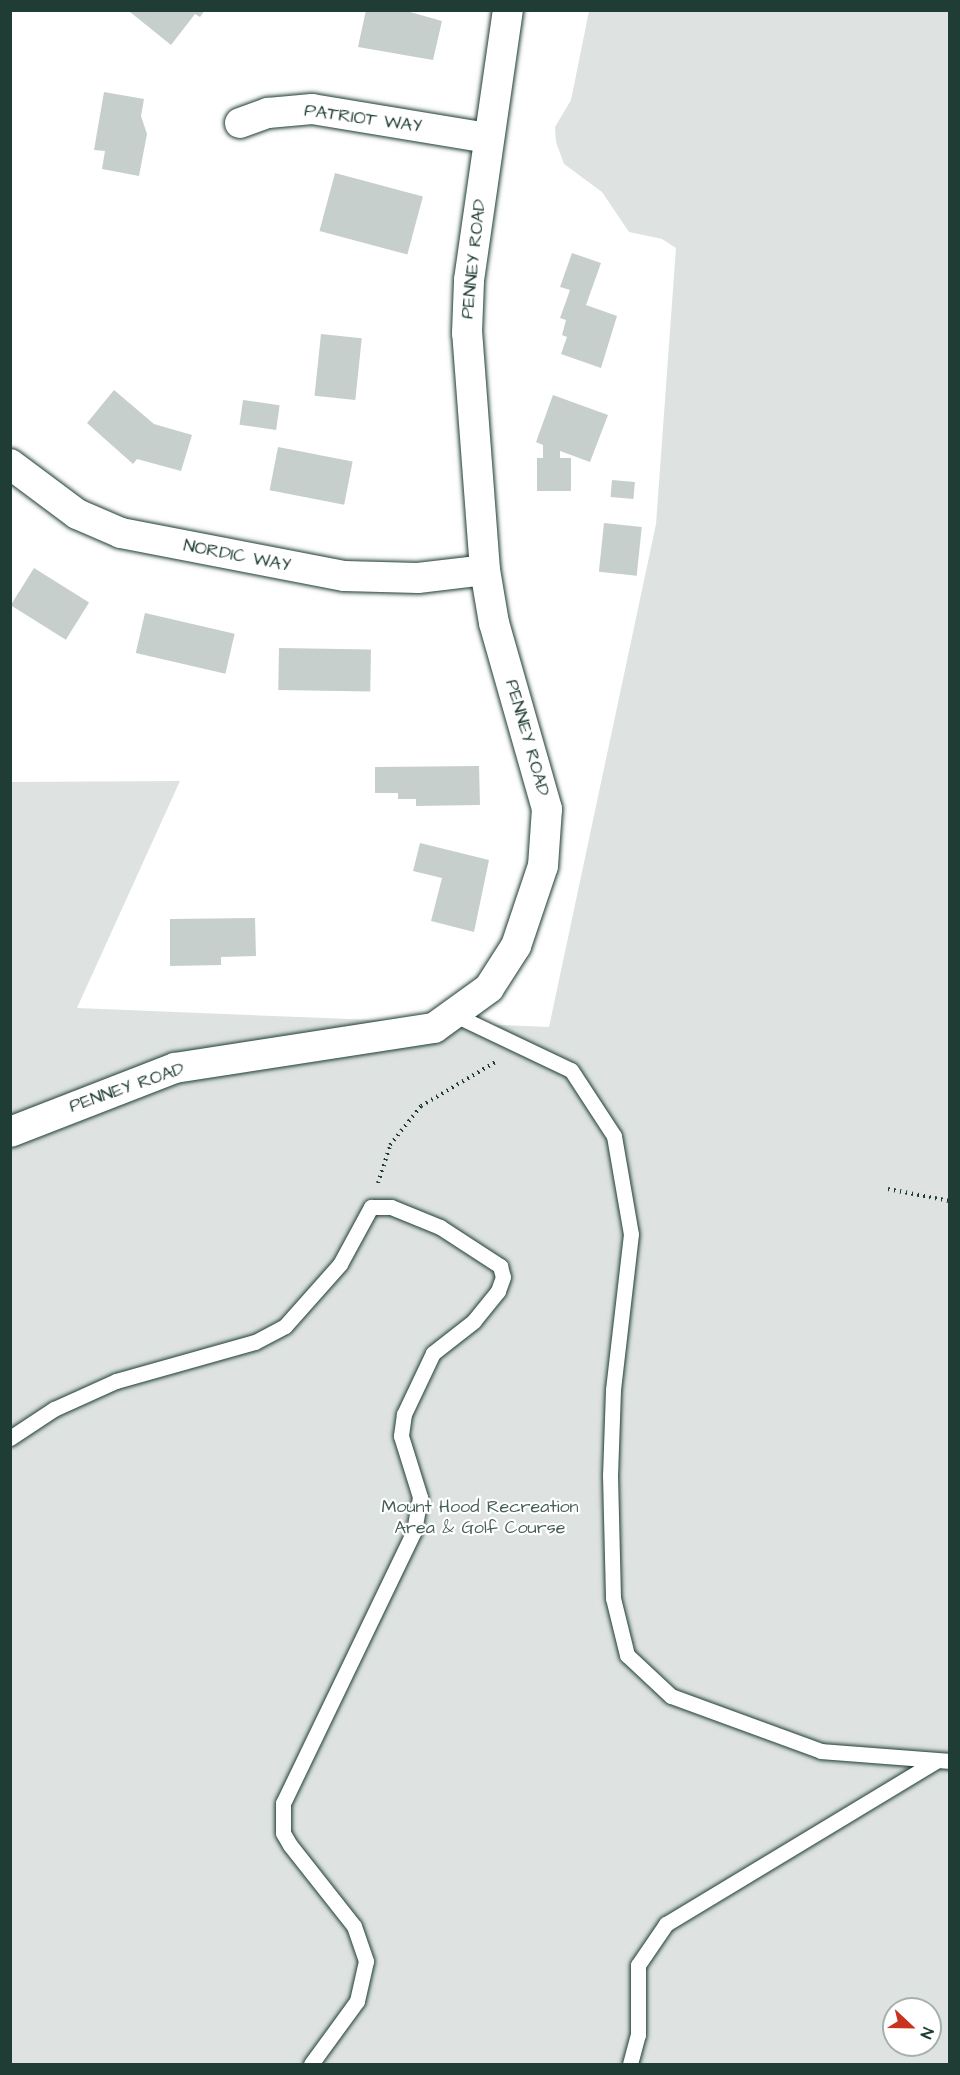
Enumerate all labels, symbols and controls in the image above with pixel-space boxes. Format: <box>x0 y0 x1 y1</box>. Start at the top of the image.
street label: PATRIOT WAY <box>303 100 423 138</box>
street label: PENNEY ROAD <box>457 198 491 320</box>
street label: NORDIC WAY <box>182 535 292 577</box>
street label: PENNEY ROAD <box>500 677 554 799</box>
street label: PENNEY ROAD <box>67 1058 187 1118</box>
park label: Mount Hood Recreation Area & Golf Course <box>381 1497 579 1540</box>
north arrow <box>882 1997 942 2057</box>
text: N <box>915 2024 939 2042</box>

